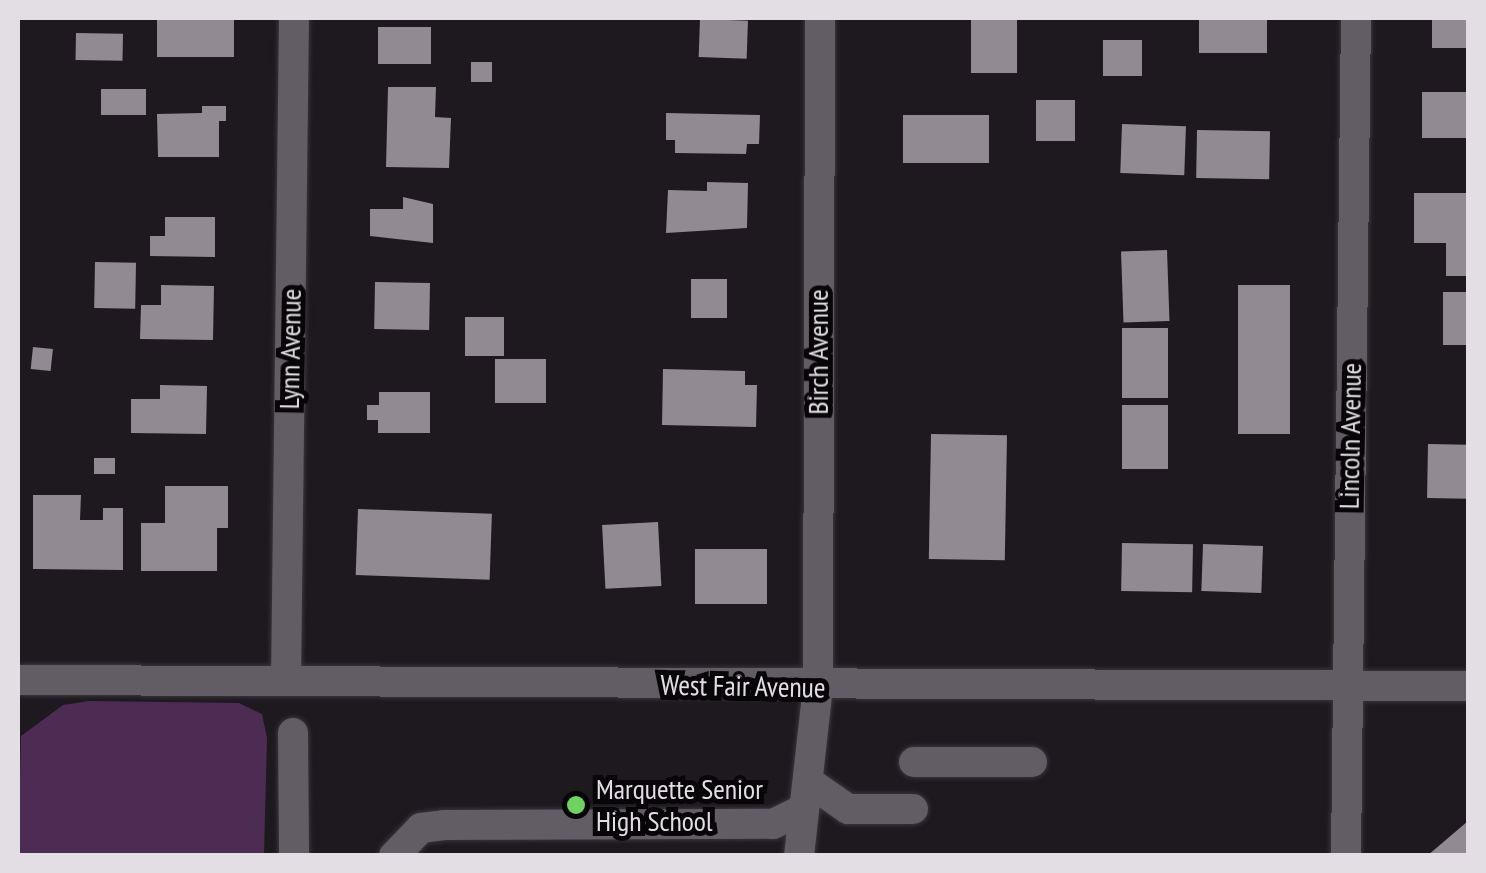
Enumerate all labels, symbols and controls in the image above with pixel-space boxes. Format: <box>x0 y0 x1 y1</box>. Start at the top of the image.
street label: Lynn Avenue <box>272 288 308 410</box>
street label: Birch Avenue <box>801 289 835 415</box>
street label: Lincoln Avenue <box>1332 362 1368 510</box>
street label: West Fair Avenue <box>660 668 826 704</box>
place label: Marquette Senior High School <box>596 772 763 838</box>
marker: Marquette Senior High School <box>565 794 587 816</box>

